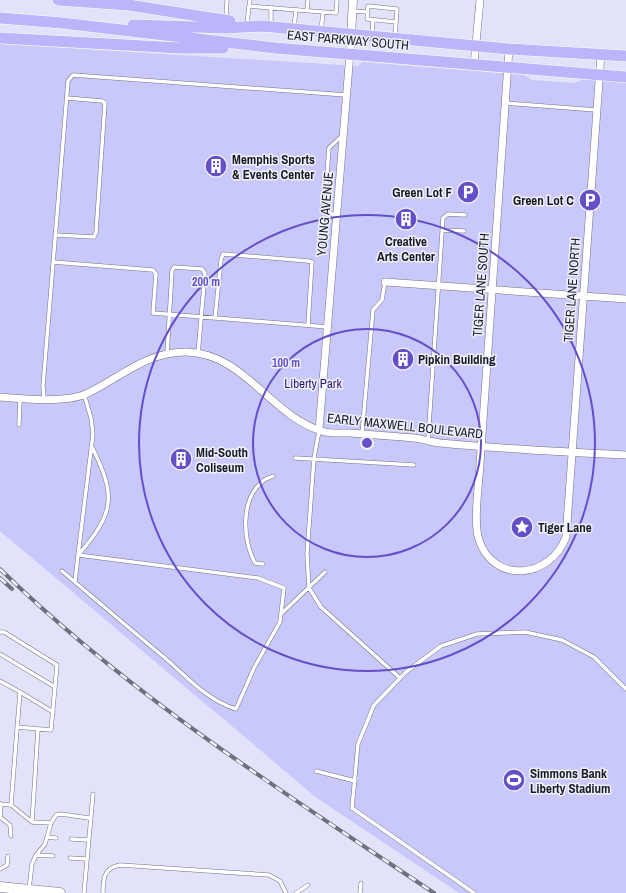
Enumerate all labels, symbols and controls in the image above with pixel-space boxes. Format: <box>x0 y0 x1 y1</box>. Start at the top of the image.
street label: EAST PARKWAY SOUTH <box>286 26 410 54</box>
place label: Memphis Sports & Events Center <box>232 151 315 183</box>
building icon: Memphis Sports & Events Center <box>203 153 229 179</box>
street label: YOUNG AVENUE <box>313 171 337 257</box>
parking icon: Green Lot F <box>455 179 481 205</box>
place label: Green Lot F <box>392 184 452 201</box>
parking icon: Green Lot C <box>577 187 603 213</box>
place label: Green Lot C <box>513 192 574 209</box>
building icon: Creative Arts Center <box>393 206 419 232</box>
place label: Creative Arts Center <box>377 233 436 265</box>
street label: TIGER LANE SOUTH <box>469 233 493 337</box>
street label: TIGER LANE NORTH <box>560 237 584 343</box>
text: 200 m <box>192 274 220 290</box>
building icon: Pipkin Building <box>390 346 416 372</box>
place label: Pipkin Building <box>418 351 496 368</box>
text: 100 m <box>272 355 300 371</box>
park label: Liberty Park <box>284 375 342 392</box>
street label: EARLY MAXWELL BOULEVARD <box>326 409 484 443</box>
centre of rings <box>360 436 374 450</box>
place label: Mid-South Coliseum <box>196 444 248 476</box>
building icon: Mid-South Coliseum <box>168 446 194 472</box>
place icon: Tiger Lane <box>509 514 535 540</box>
place label: Tiger Lane <box>538 519 592 536</box>
place label: Simmons Bank Liberty Stadium <box>530 765 611 797</box>
sports icon: Simmons Bank Liberty Stadium <box>501 767 527 793</box>

